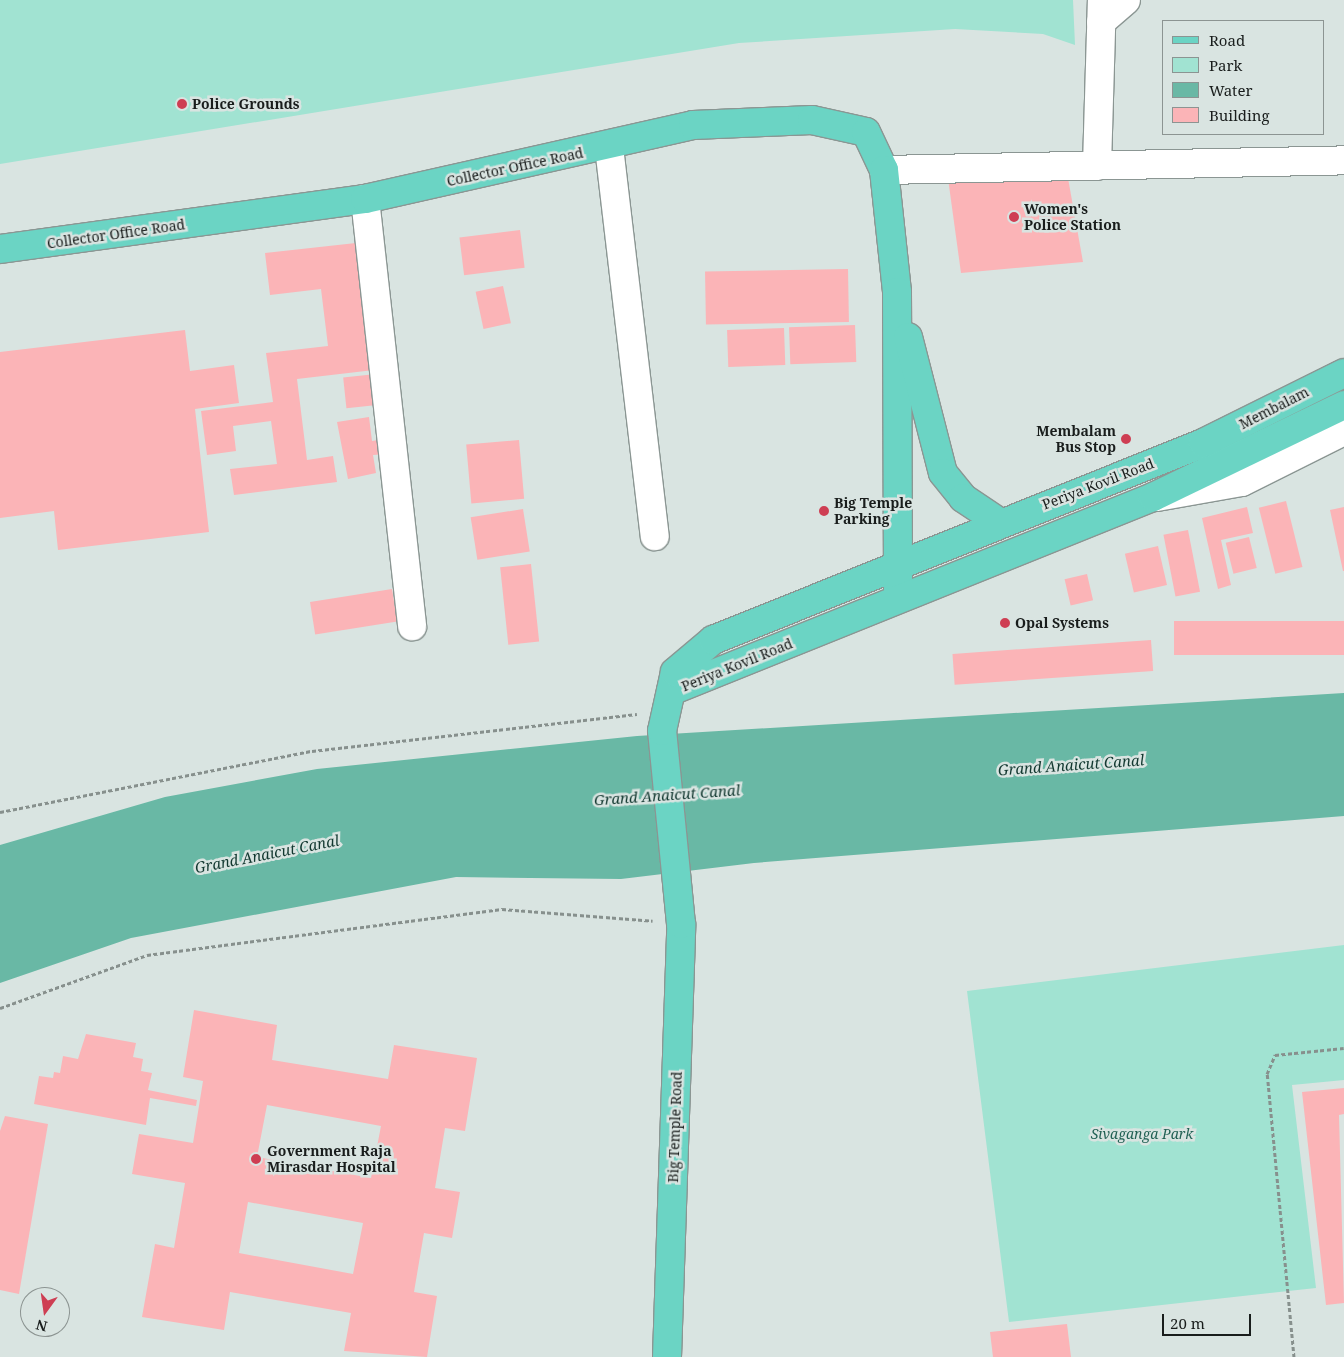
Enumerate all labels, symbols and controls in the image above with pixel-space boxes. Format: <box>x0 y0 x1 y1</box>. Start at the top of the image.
legend <box>1162 20 1324 135</box>
text: Road <box>1209 30 1245 50</box>
text: Park <box>1209 55 1242 75</box>
text: Water <box>1209 80 1252 100</box>
place label: Police Grounds <box>192 96 300 112</box>
marker: Police Grounds <box>176 98 188 110</box>
text: Building <box>1209 105 1270 125</box>
street label: Collector Office Road <box>445 144 585 190</box>
place label: Women's Police Station <box>1024 201 1121 233</box>
marker: Women's Police Station <box>1008 211 1020 223</box>
street label: Collector Office Road <box>46 216 186 252</box>
street label: Membalam <box>1236 383 1312 433</box>
place label: Membalam Bus Stop <box>1036 423 1116 456</box>
marker: Membalam Bus Stop <box>1120 433 1132 445</box>
street label: Periya Kovil Road <box>1040 455 1156 513</box>
place label: Big Temple Parking <box>834 495 912 528</box>
marker: Big Temple Parking <box>818 505 830 517</box>
place label: Opal Systems <box>1015 615 1109 631</box>
marker: Opal Systems <box>999 617 1011 629</box>
street label: Periya Kovil Road <box>679 635 795 695</box>
water label: Grand Anaicut Canal <box>997 751 1145 779</box>
water label: Grand Anaicut Canal <box>593 781 741 809</box>
water label: Grand Anaicut Canal <box>193 831 341 877</box>
street label: Big Temple Road <box>665 1071 685 1183</box>
park label: Sivaganga Park <box>1091 1126 1193 1142</box>
place label: Government Raja Mirasdar Hospital <box>267 1143 396 1176</box>
marker: Government Raja Mirasdar Hospital <box>249 1152 263 1166</box>
north arrow <box>20 1287 70 1337</box>
scale bar <box>1164 1304 1253 1336</box>
text: 20 m <box>1170 1313 1205 1333</box>
text: N <box>34 1316 49 1337</box>

